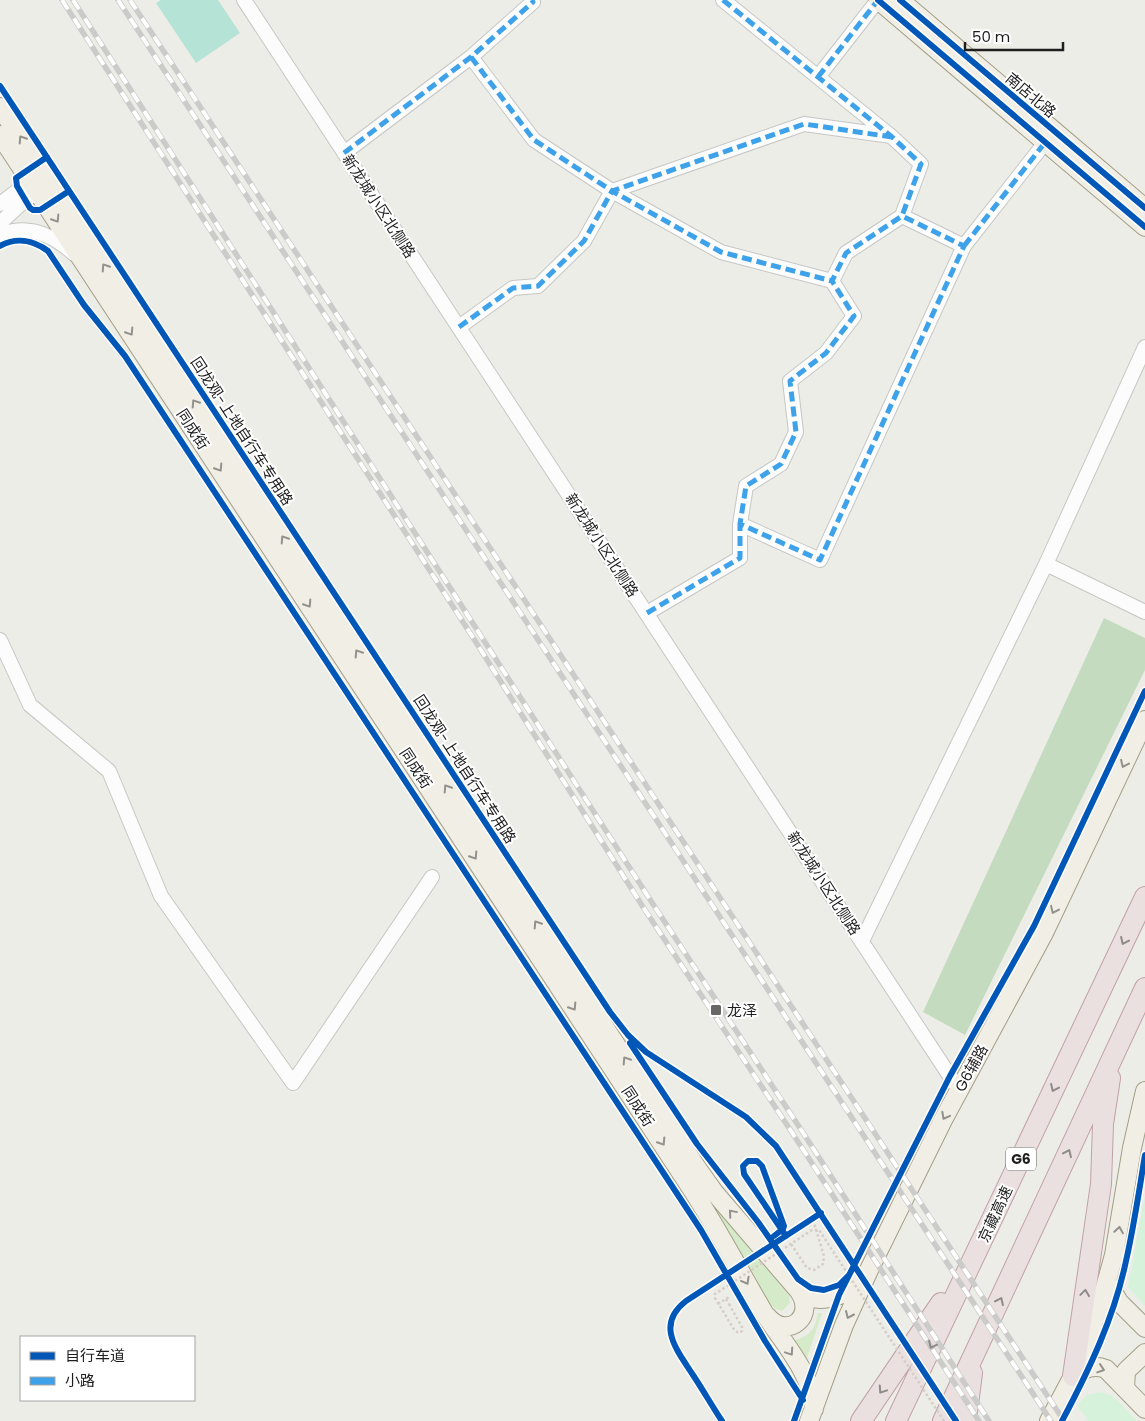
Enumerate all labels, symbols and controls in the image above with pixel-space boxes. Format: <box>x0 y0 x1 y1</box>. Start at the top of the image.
scale bar <box>965 20 1062 52</box>
text: 50 m <box>972 26 1010 47</box>
street label: 南店北路 <box>1001 68 1061 122</box>
one-way arrow <box>18 136 28 145</box>
street label: 新龙城小区北侧路 <box>338 150 420 262</box>
one-way arrow <box>49 214 59 223</box>
one-way arrow <box>102 264 112 273</box>
one-way arrow <box>124 327 133 336</box>
street label: 回龙观-上地自行车专用路 <box>186 353 298 509</box>
one-way arrow <box>191 400 201 409</box>
street label: 同成街 <box>172 404 214 454</box>
one-way arrow <box>213 463 222 472</box>
street label: 新龙城小区北侧路 <box>561 489 643 601</box>
one-way arrow <box>281 535 290 545</box>
one-way arrow <box>302 598 311 608</box>
one-way arrow <box>355 649 364 658</box>
street label: 回龙观-上地自行车专用路 <box>409 691 521 847</box>
street label: 同成街 <box>395 743 437 793</box>
one-way arrow <box>1120 759 1130 768</box>
one-way arrow <box>444 785 454 794</box>
street label: 新龙城小区北侧路 <box>783 827 865 939</box>
one-way arrow <box>468 850 477 860</box>
one-way arrow <box>1051 905 1061 914</box>
one-way arrow <box>533 920 543 929</box>
one-way arrow <box>1120 936 1130 945</box>
place label: 龙泽 <box>727 1000 757 1021</box>
one-way arrow <box>566 1001 576 1010</box>
marker: 龙泽 <box>709 1003 723 1017</box>
street label: G6辅路 <box>949 1041 993 1095</box>
one-way arrow <box>623 1056 632 1066</box>
street label: 同成街 <box>617 1081 659 1131</box>
one-way arrow <box>1050 1083 1061 1092</box>
one-way arrow <box>941 1111 951 1120</box>
one-way arrow <box>655 1137 665 1146</box>
road number: G6 <box>1006 1148 1036 1170</box>
one-way arrow <box>1062 1149 1072 1158</box>
street label: 京藏高速 <box>973 1182 1017 1246</box>
one-way arrow <box>729 1209 738 1218</box>
one-way arrow <box>1113 1225 1123 1234</box>
one-way arrow <box>740 1276 750 1285</box>
one-way arrow <box>1079 1289 1090 1297</box>
one-way arrow <box>993 1297 1004 1306</box>
one-way arrow <box>844 1310 855 1319</box>
legend <box>20 1336 195 1401</box>
one-way arrow <box>928 1340 938 1349</box>
text: 自行车道 <box>65 1345 125 1366</box>
one-way arrow <box>784 1347 793 1356</box>
one-way arrow <box>1096 1364 1105 1374</box>
text: 小路 <box>65 1370 95 1391</box>
one-way arrow <box>879 1384 888 1393</box>

